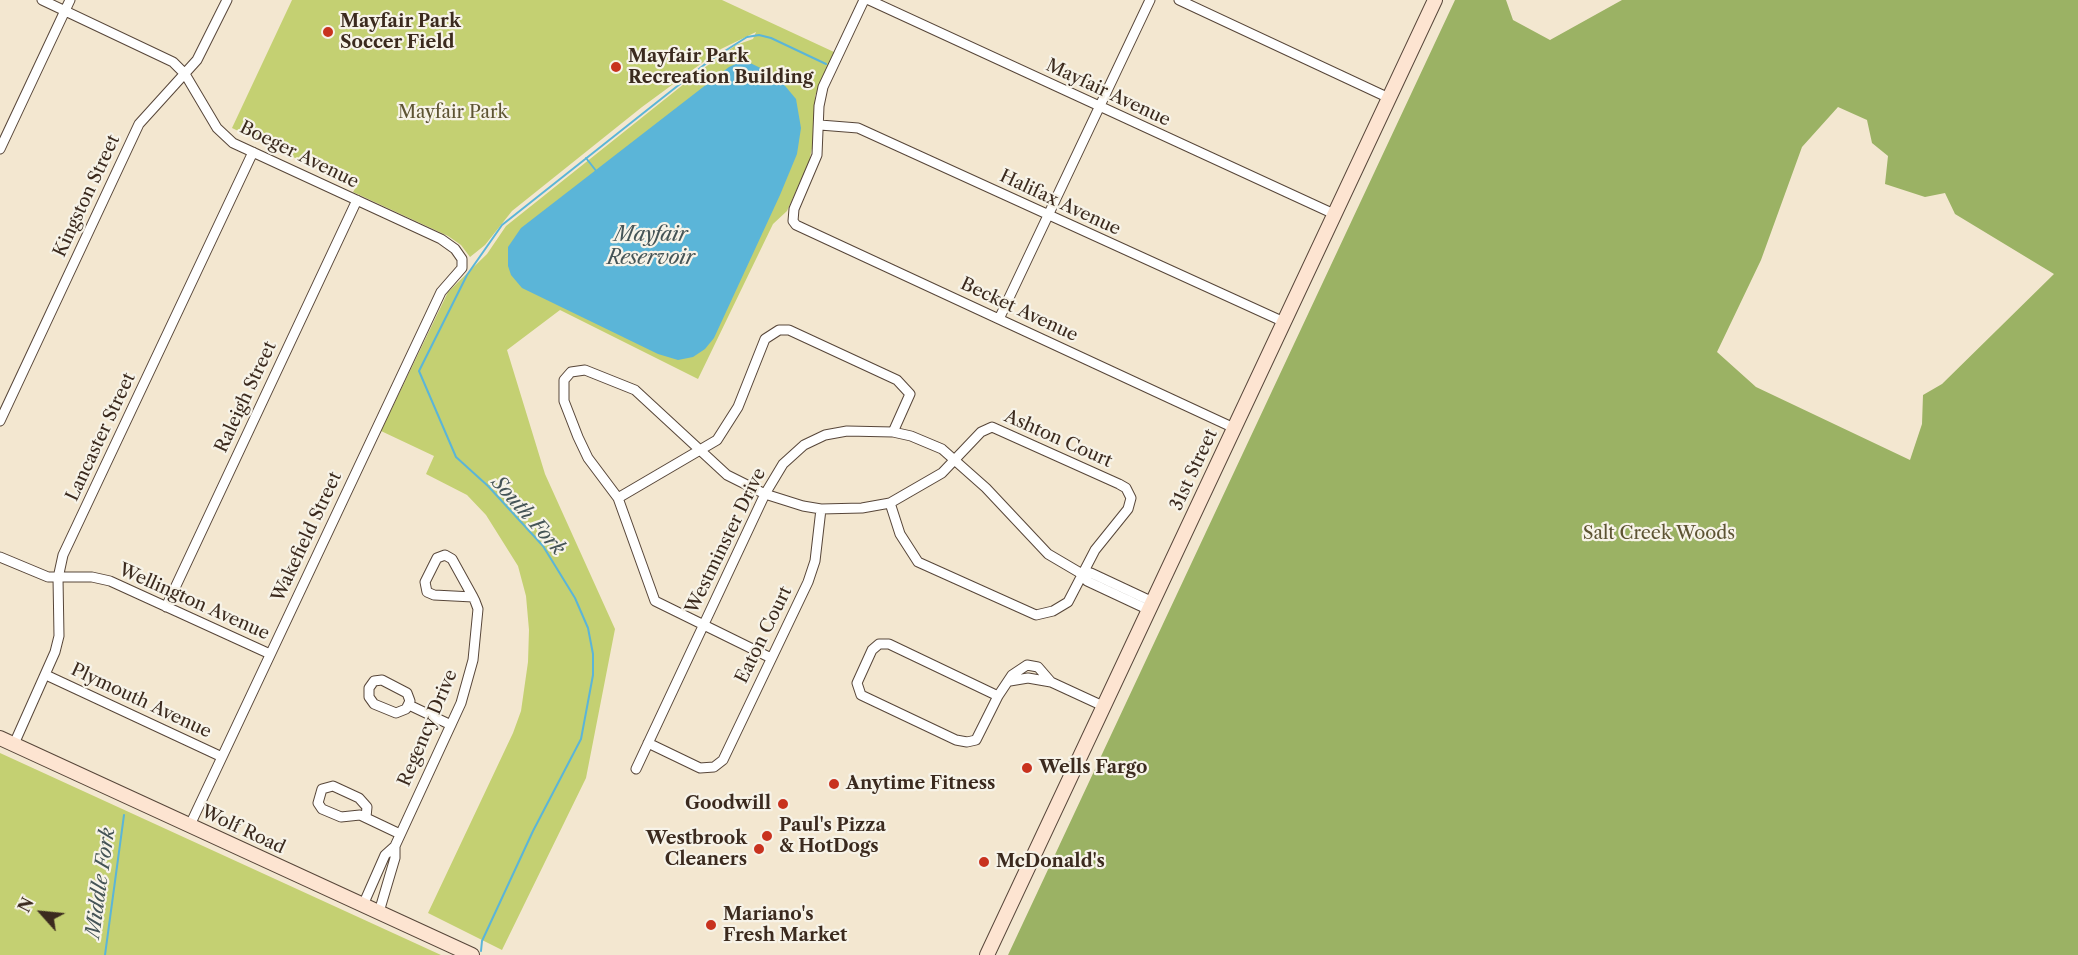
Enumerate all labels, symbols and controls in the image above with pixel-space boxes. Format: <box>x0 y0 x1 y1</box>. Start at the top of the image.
place label: Mayfair Park Soccer Field <box>340 11 461 54</box>
marker: Mayfair Park Soccer Field <box>321 25 335 39</box>
place label: Mayfair Park Recreation Building <box>628 46 813 88</box>
street label: Mayfair Avenue <box>1042 55 1174 131</box>
marker: Mayfair Park Recreation Building <box>609 60 623 74</box>
park label: Mayfair Park <box>398 102 508 124</box>
street label: Boeger Avenue <box>236 117 362 193</box>
street label: Kingston Street <box>49 131 125 261</box>
street label: Halifax Avenue <box>996 166 1124 240</box>
water label: Mayfair Reservoir <box>607 223 695 270</box>
street label: Becket Avenue <box>957 273 1081 347</box>
street label: Raleigh Street <box>211 338 281 456</box>
street label: Lancaster Street <box>62 369 140 505</box>
street label: Ashton Court <box>1001 406 1115 472</box>
street label: 31st Street <box>1166 426 1222 514</box>
street label: Westminster Drive <box>681 465 771 617</box>
street label: Wakefield Street <box>267 469 347 605</box>
water label: South Fork <box>486 471 570 561</box>
park label: Salt Creek Woods <box>1583 523 1735 545</box>
street label: Wellington Avenue <box>115 559 273 645</box>
street label: Eaton Court <box>731 583 797 687</box>
street label: Plymouth Avenue <box>67 659 215 743</box>
street label: Regency Drive <box>394 666 462 790</box>
place label: Wells Fargo <box>1039 757 1148 779</box>
marker: Wells Fargo <box>1020 761 1034 775</box>
place label: Anytime Fitness <box>846 773 995 795</box>
marker: Anytime Fitness <box>827 777 841 791</box>
place label: Goodwill <box>685 793 771 815</box>
marker: Goodwill <box>776 797 790 811</box>
street label: Wolf Road <box>198 801 288 859</box>
place label: Paul's Pizza & HotDogs <box>779 815 886 858</box>
water label: Middle Fork <box>81 826 121 940</box>
place label: Westbrook Cleaners <box>646 828 747 870</box>
marker: Paul's Pizza & HotDogs <box>760 829 774 843</box>
marker: Westbrook Cleaners <box>752 842 766 856</box>
place label: McDonald's <box>996 851 1105 873</box>
marker: McDonald's <box>977 855 991 869</box>
north arrow <box>12 883 72 943</box>
text: N <box>14 894 38 916</box>
place label: Mariano's Fresh Market <box>723 904 847 946</box>
marker: Mariano's Fresh Market <box>704 918 718 932</box>

